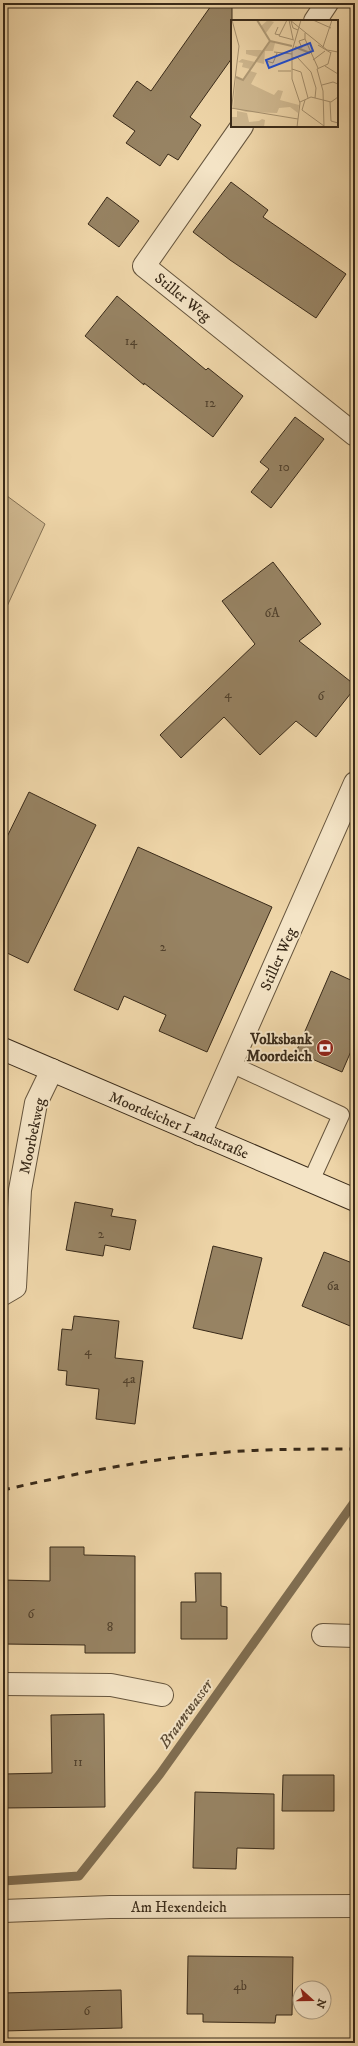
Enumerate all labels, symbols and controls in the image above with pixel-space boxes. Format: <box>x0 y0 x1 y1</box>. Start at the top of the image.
inset map <box>231 20 338 127</box>
street label: Stiller Weg <box>151 269 215 326</box>
house number: 14 <box>125 333 138 349</box>
house number: 12 <box>204 395 216 411</box>
house number: 10 <box>278 459 290 475</box>
house number: 6A <box>264 605 280 621</box>
house number: 4 <box>224 686 232 702</box>
house number: 6 <box>318 688 326 704</box>
street label: Stiller Weg <box>256 924 301 994</box>
house number: 2 <box>160 939 167 955</box>
place label: Volksbank Moordeich <box>247 1030 313 1066</box>
bank icon: Volksbank Moordeich <box>315 1038 335 1058</box>
street label: Moordeicher Landstraße <box>106 1087 252 1163</box>
street label: Moorbekweg <box>15 1096 50 1176</box>
house number: 2 <box>98 1226 105 1242</box>
house number: 6a <box>327 1278 340 1294</box>
house number: 4 <box>84 1343 92 1359</box>
house number: 4a <box>122 1371 136 1387</box>
house number: 6 <box>28 1606 36 1622</box>
house number: 8 <box>107 1619 113 1635</box>
water label: Braunwasser <box>154 1674 218 1752</box>
house number: 11 <box>73 1754 83 1770</box>
street label: Am Hexendeich <box>131 1898 227 1917</box>
house number: 4b <box>233 1978 247 1994</box>
north arrow <box>292 1980 332 2020</box>
text: N <box>312 1997 329 2010</box>
house number: 6 <box>84 2003 92 2019</box>

